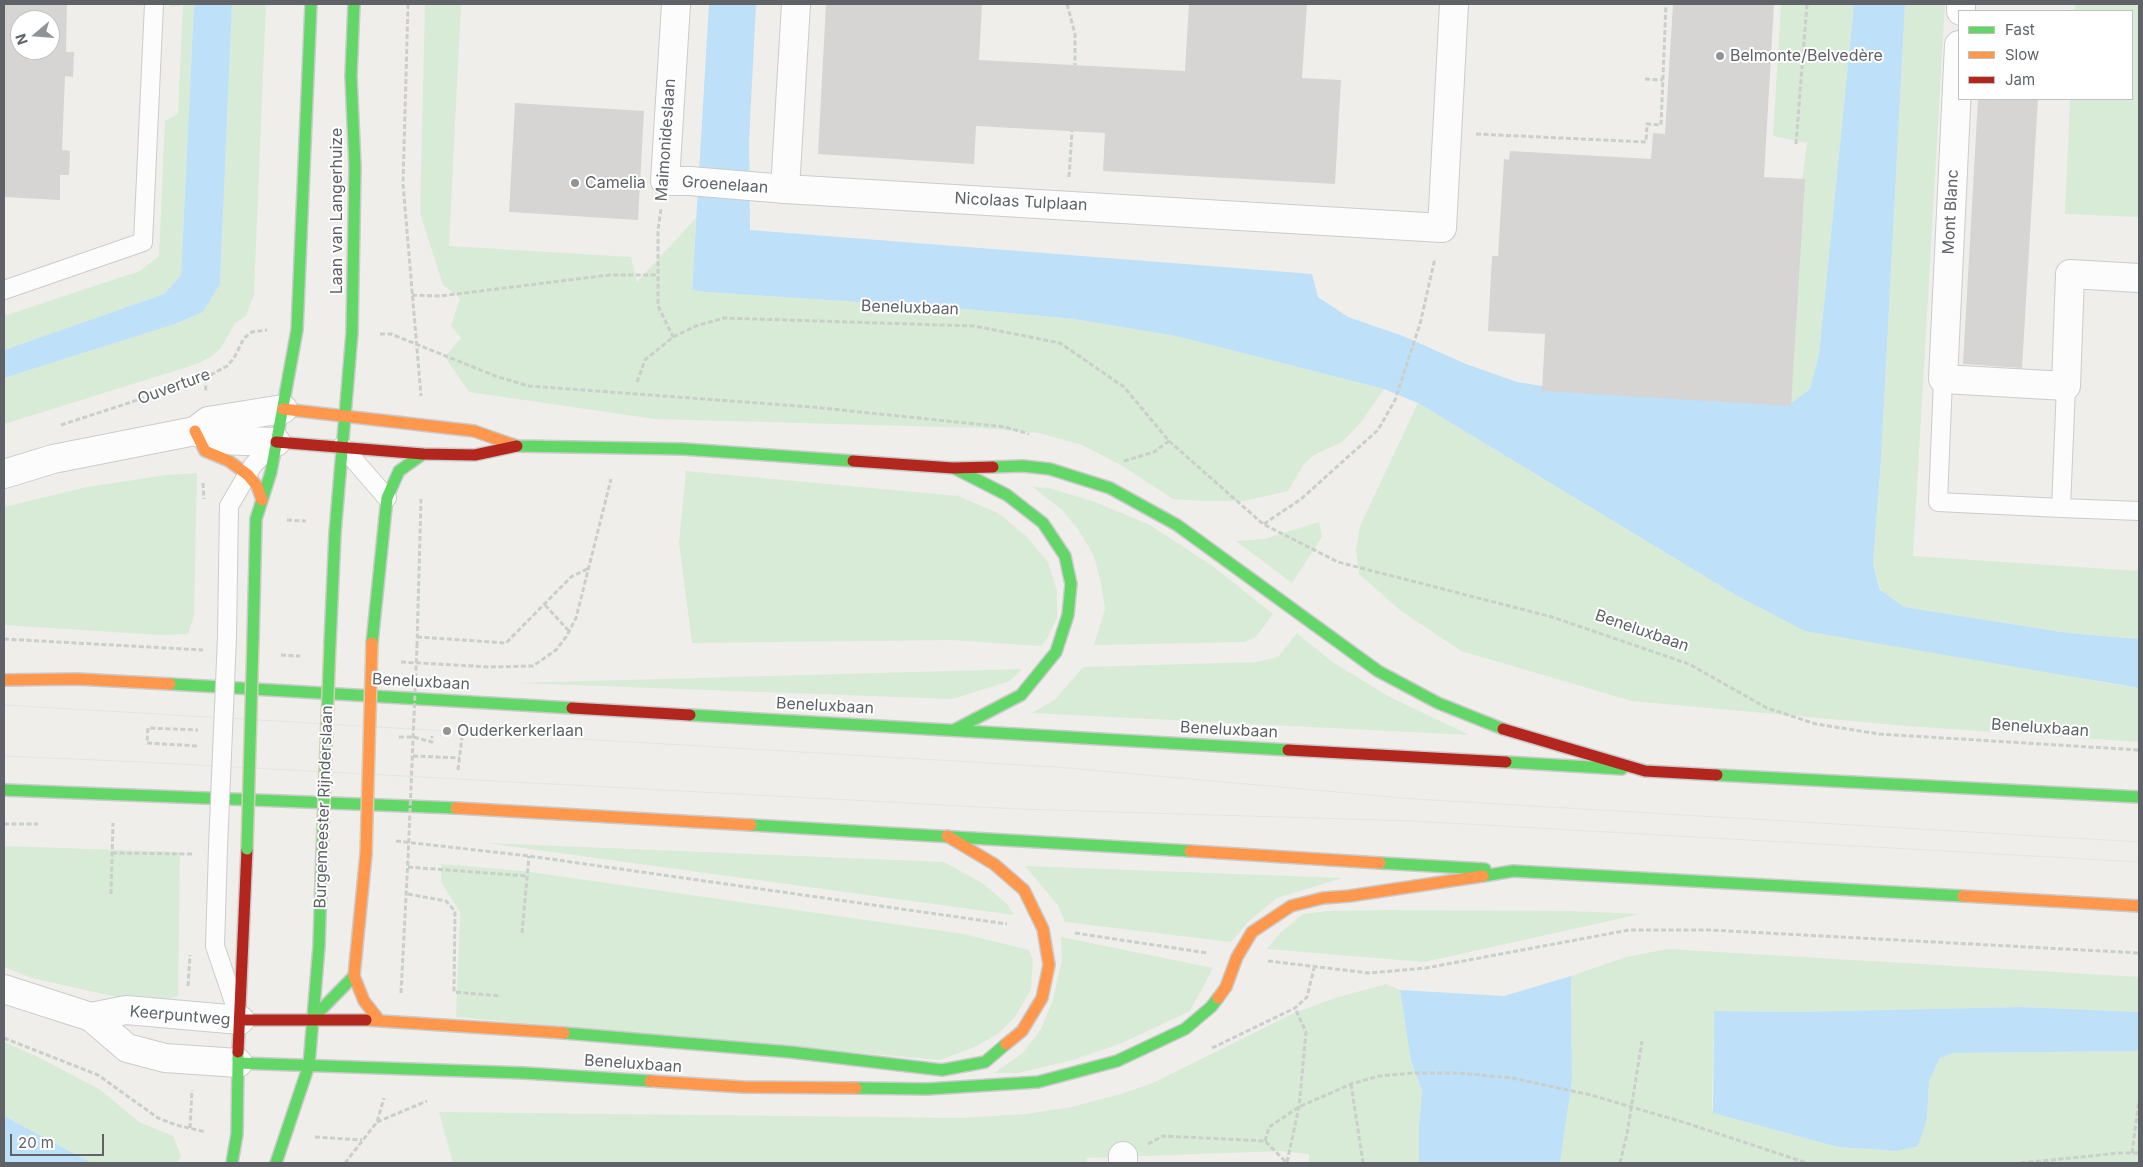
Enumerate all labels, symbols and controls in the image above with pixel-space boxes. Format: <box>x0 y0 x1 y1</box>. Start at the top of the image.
north arrow <box>10 10 60 60</box>
legend <box>1958 10 2133 100</box>
text: Fast <box>2005 20 2035 39</box>
text: N <box>11 32 31 47</box>
text: Slow <box>2005 45 2039 64</box>
place label: Belmonte/Belvedère <box>1730 46 1883 66</box>
marker: Belmonte/Belvedère <box>1714 50 1726 62</box>
text: Jam <box>2005 70 2035 89</box>
street label: Maimonideslaan <box>652 78 680 202</box>
street label: Laan van Langerhuize <box>327 128 347 294</box>
street label: Mont Blanc <box>1939 169 1963 255</box>
street label: Groenelaan <box>681 172 769 198</box>
place label: Camelia <box>585 173 646 193</box>
marker: Camelia <box>569 177 581 189</box>
street label: Nicolaas Tulplaan <box>954 189 1088 215</box>
street label: Beneluxbaan <box>861 297 959 319</box>
street label: Ouverture <box>135 365 213 409</box>
street label: Beneluxbaan <box>1593 606 1691 656</box>
street label: Beneluxbaan <box>372 670 470 694</box>
street label: Beneluxbaan <box>776 694 874 718</box>
street label: Burgemeester Rijnderslaan <box>311 705 337 909</box>
street label: Beneluxbaan <box>1990 715 2090 741</box>
street label: Beneluxbaan <box>1180 718 1278 742</box>
place label: Ouderkerkerlaan <box>457 721 583 741</box>
marker: Ouderkerkerlaan <box>441 725 453 737</box>
street label: Keerpuntweg <box>129 1002 231 1030</box>
street label: Beneluxbaan <box>583 1051 683 1077</box>
scale bar <box>12 1124 106 1156</box>
text: 20 m <box>18 1133 54 1152</box>

